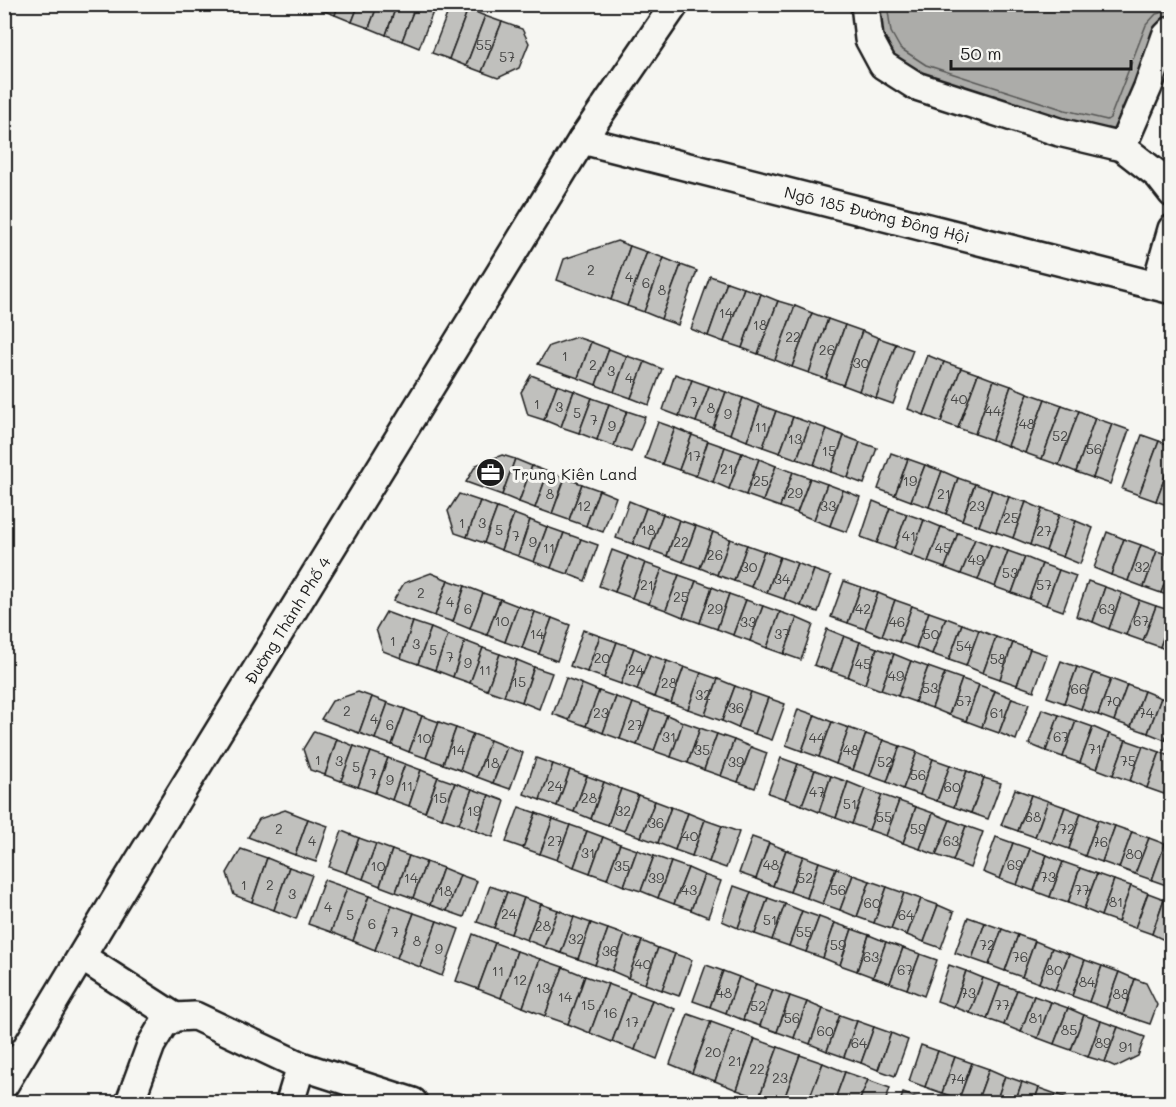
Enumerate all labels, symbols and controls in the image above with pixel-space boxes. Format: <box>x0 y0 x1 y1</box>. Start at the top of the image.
scale bar <box>951 33 1131 71</box>
house number: 55 <box>476 35 492 54</box>
text: 50 m <box>960 41 1002 65</box>
house number: 57 <box>499 47 515 66</box>
street label: Ngõ 185 Đường Đông Hội <box>782 181 972 247</box>
house number: 2 <box>587 260 595 279</box>
house number: 4 <box>625 267 634 286</box>
house number: 6 <box>642 273 650 292</box>
house number: 8 <box>658 280 666 299</box>
house number: 14 <box>719 303 734 322</box>
house number: 18 <box>753 315 767 334</box>
house number: 22 <box>785 327 801 346</box>
house number: 26 <box>819 340 835 359</box>
house number: 1 <box>562 346 568 365</box>
house number: 30 <box>853 353 870 372</box>
house number: 2 <box>589 355 597 374</box>
house number: 3 <box>607 361 615 380</box>
house number: 4 <box>625 368 634 387</box>
house number: 40 <box>951 389 968 408</box>
house number: 7 <box>690 392 698 411</box>
house number: 1 <box>534 394 540 413</box>
house number: 3 <box>555 397 563 416</box>
house number: 8 <box>707 398 715 417</box>
house number: 44 <box>985 401 1002 420</box>
house number: 5 <box>573 403 581 422</box>
house number: 9 <box>724 404 732 423</box>
house number: 7 <box>590 410 598 429</box>
house number: 48 <box>1019 414 1035 433</box>
house number: 9 <box>608 416 616 435</box>
house number: 11 <box>755 417 767 436</box>
house number: 52 <box>1052 426 1068 445</box>
house number: 13 <box>788 429 802 448</box>
house number: 56 <box>1086 439 1102 458</box>
house number: 15 <box>822 441 836 460</box>
house number: 17 <box>687 446 701 465</box>
office icon: Trung Kiên Land <box>475 457 507 489</box>
house number: 21 <box>720 459 734 478</box>
place label: Trung Kiên Land <box>512 463 637 484</box>
house number: 25 <box>753 471 769 490</box>
house number: 19 <box>903 471 917 490</box>
house number: 29 <box>787 483 803 502</box>
house number: 8 <box>546 484 554 503</box>
house number: 21 <box>937 484 951 503</box>
house number: 12 <box>577 496 591 515</box>
house number: 33 <box>820 496 836 515</box>
house number: 23 <box>969 496 985 515</box>
house number: 25 <box>1003 508 1019 527</box>
house number: 1 <box>459 513 465 532</box>
house number: 3 <box>478 513 486 532</box>
house number: 5 <box>495 520 503 539</box>
house number: 18 <box>641 520 655 539</box>
house number: 27 <box>1036 521 1052 540</box>
house number: 7 <box>512 526 520 545</box>
house number: 41 <box>902 526 916 545</box>
house number: 9 <box>529 532 537 551</box>
house number: 22 <box>673 532 689 551</box>
house number: 11 <box>543 538 555 557</box>
house number: 45 <box>935 538 951 557</box>
house number: 26 <box>707 545 723 564</box>
house number: 49 <box>968 550 984 569</box>
street label: Đường Thành Phố 4 <box>239 552 335 688</box>
house number: 30 <box>741 557 758 576</box>
house number: 32 <box>1134 557 1150 576</box>
house number: 53 <box>1002 563 1018 582</box>
house number: 34 <box>774 569 791 588</box>
house number: 21 <box>640 575 654 594</box>
house number: 57 <box>1036 575 1052 594</box>
house number: 2 <box>417 583 425 602</box>
house number: 25 <box>673 587 689 606</box>
house number: 4 <box>446 592 455 611</box>
house number: 6 <box>464 599 472 618</box>
house number: 29 <box>707 599 723 618</box>
house number: 42 <box>855 599 871 618</box>
house number: 63 <box>1099 599 1115 618</box>
house number: 10 <box>495 611 510 630</box>
house number: 67 <box>1133 611 1149 630</box>
house number: 33 <box>740 612 756 631</box>
house number: 46 <box>889 612 905 631</box>
house number: 14 <box>530 624 545 643</box>
house number: 37 <box>774 624 790 643</box>
house number: 50 <box>923 624 940 643</box>
house number: 1 <box>390 631 396 650</box>
house number: 3 <box>412 634 420 653</box>
house number: 54 <box>956 636 973 655</box>
house number: 5 <box>429 640 437 659</box>
house number: 7 <box>446 647 454 666</box>
house number: 20 <box>594 648 611 667</box>
house number: 58 <box>990 649 1006 668</box>
house number: 9 <box>464 653 472 672</box>
house number: 45 <box>855 654 871 673</box>
house number: 11 <box>479 660 491 679</box>
house number: 24 <box>628 660 645 679</box>
house number: 49 <box>888 666 904 685</box>
house number: 15 <box>512 672 526 691</box>
house number: 28 <box>661 673 677 692</box>
house number: 53 <box>922 678 938 697</box>
house number: 66 <box>1071 679 1087 698</box>
house number: 32 <box>695 685 711 704</box>
house number: 57 <box>956 691 972 710</box>
house number: 70 <box>1105 691 1122 710</box>
house number: 36 <box>728 698 744 717</box>
house number: 2 <box>343 701 351 720</box>
house number: 23 <box>593 703 609 722</box>
house number: 61 <box>990 703 1004 722</box>
house number: 74 <box>1138 703 1155 722</box>
house number: 4 <box>370 709 379 728</box>
house number: 6 <box>386 715 394 734</box>
house number: 27 <box>627 715 643 734</box>
house number: 31 <box>662 727 676 746</box>
house number: 67 <box>1053 727 1069 746</box>
house number: 10 <box>417 728 432 747</box>
house number: 44 <box>809 728 826 747</box>
house number: 71 <box>1088 739 1102 758</box>
house number: 14 <box>451 740 466 759</box>
house number: 35 <box>694 740 710 759</box>
house number: 48 <box>843 740 859 759</box>
house number: 1 <box>315 750 321 769</box>
house number: 3 <box>335 751 343 770</box>
house number: 75 <box>1120 751 1136 770</box>
house number: 39 <box>728 752 744 771</box>
house number: 52 <box>877 752 893 771</box>
house number: 18 <box>485 753 499 772</box>
house number: 5 <box>352 757 360 776</box>
house number: 7 <box>369 764 377 783</box>
house number: 56 <box>910 765 926 784</box>
house number: 9 <box>386 770 394 789</box>
house number: 11 <box>401 776 413 795</box>
house number: 24 <box>547 776 564 795</box>
house number: 60 <box>943 777 961 796</box>
house number: 47 <box>809 782 825 801</box>
house number: 15 <box>433 788 447 807</box>
house number: 28 <box>581 788 597 807</box>
house number: 51 <box>843 794 857 813</box>
house number: 19 <box>467 801 481 820</box>
house number: 32 <box>615 801 631 820</box>
house number: 55 <box>876 807 892 826</box>
house number: 68 <box>1025 807 1041 826</box>
house number: 36 <box>648 813 664 832</box>
house number: 2 <box>275 819 283 838</box>
house number: 59 <box>910 819 926 838</box>
house number: 72 <box>1059 819 1075 838</box>
house number: 40 <box>682 826 699 845</box>
house number: 4 <box>308 831 317 850</box>
house number: 27 <box>547 831 563 850</box>
house number: 63 <box>943 831 959 850</box>
house number: 76 <box>1092 832 1108 851</box>
house number: 31 <box>581 843 595 862</box>
house number: 80 <box>1125 844 1143 863</box>
house number: 48 <box>763 855 779 874</box>
house number: 69 <box>1007 855 1023 874</box>
house number: 10 <box>371 856 386 875</box>
house number: 35 <box>614 856 630 875</box>
house number: 73 <box>1040 867 1056 886</box>
house number: 14 <box>404 868 419 887</box>
house number: 39 <box>648 868 664 887</box>
house number: 52 <box>797 868 813 887</box>
house number: 1 <box>241 875 247 894</box>
house number: 2 <box>266 875 274 894</box>
house number: 43 <box>681 880 697 899</box>
house number: 56 <box>830 880 846 899</box>
house number: 77 <box>1074 880 1090 899</box>
house number: 18 <box>438 881 452 900</box>
house number: 3 <box>288 884 296 903</box>
house number: 81 <box>1109 892 1123 911</box>
house number: 60 <box>863 893 881 912</box>
house number: 4 <box>324 897 333 916</box>
house number: 24 <box>501 904 518 923</box>
house number: 5 <box>346 905 354 924</box>
house number: 64 <box>898 905 915 924</box>
house number: 51 <box>763 910 777 929</box>
house number: 6 <box>368 914 376 933</box>
house number: 28 <box>535 916 551 935</box>
house number: 7 <box>391 922 399 941</box>
house number: 55 <box>796 922 812 941</box>
house number: 32 <box>568 929 584 948</box>
house number: 8 <box>413 931 421 950</box>
house number: 59 <box>830 935 846 954</box>
house number: 72 <box>979 935 995 954</box>
house number: 9 <box>435 939 443 958</box>
house number: 36 <box>602 941 618 960</box>
house number: 63 <box>863 947 879 966</box>
house number: 76 <box>1012 947 1028 966</box>
house number: 40 <box>635 954 652 973</box>
house number: 67 <box>897 960 913 979</box>
house number: 80 <box>1045 960 1063 979</box>
house number: 11 <box>492 961 504 980</box>
house number: 12 <box>513 970 527 989</box>
house number: 84 <box>1079 972 1096 991</box>
house number: 13 <box>536 978 550 997</box>
house number: 48 <box>716 983 732 1002</box>
house number: 73 <box>960 983 976 1002</box>
house number: 88 <box>1113 984 1129 1003</box>
house number: 14 <box>558 987 573 1006</box>
house number: 15 <box>581 995 595 1014</box>
house number: 77 <box>994 995 1010 1014</box>
house number: 52 <box>750 996 766 1015</box>
house number: 16 <box>603 1003 617 1022</box>
house number: 56 <box>784 1008 800 1027</box>
house number: 81 <box>1029 1008 1043 1027</box>
house number: 17 <box>625 1012 639 1031</box>
house number: 85 <box>1061 1020 1077 1039</box>
house number: 60 <box>816 1021 834 1040</box>
house number: 64 <box>851 1033 868 1052</box>
house number: 89 <box>1095 1033 1111 1052</box>
house number: 91 <box>1119 1037 1133 1056</box>
house number: 20 <box>705 1042 722 1061</box>
house number: 21 <box>728 1051 742 1070</box>
house number: 22 <box>749 1059 765 1078</box>
house number: 23 <box>772 1068 788 1087</box>
house number: 74 <box>949 1069 966 1088</box>

